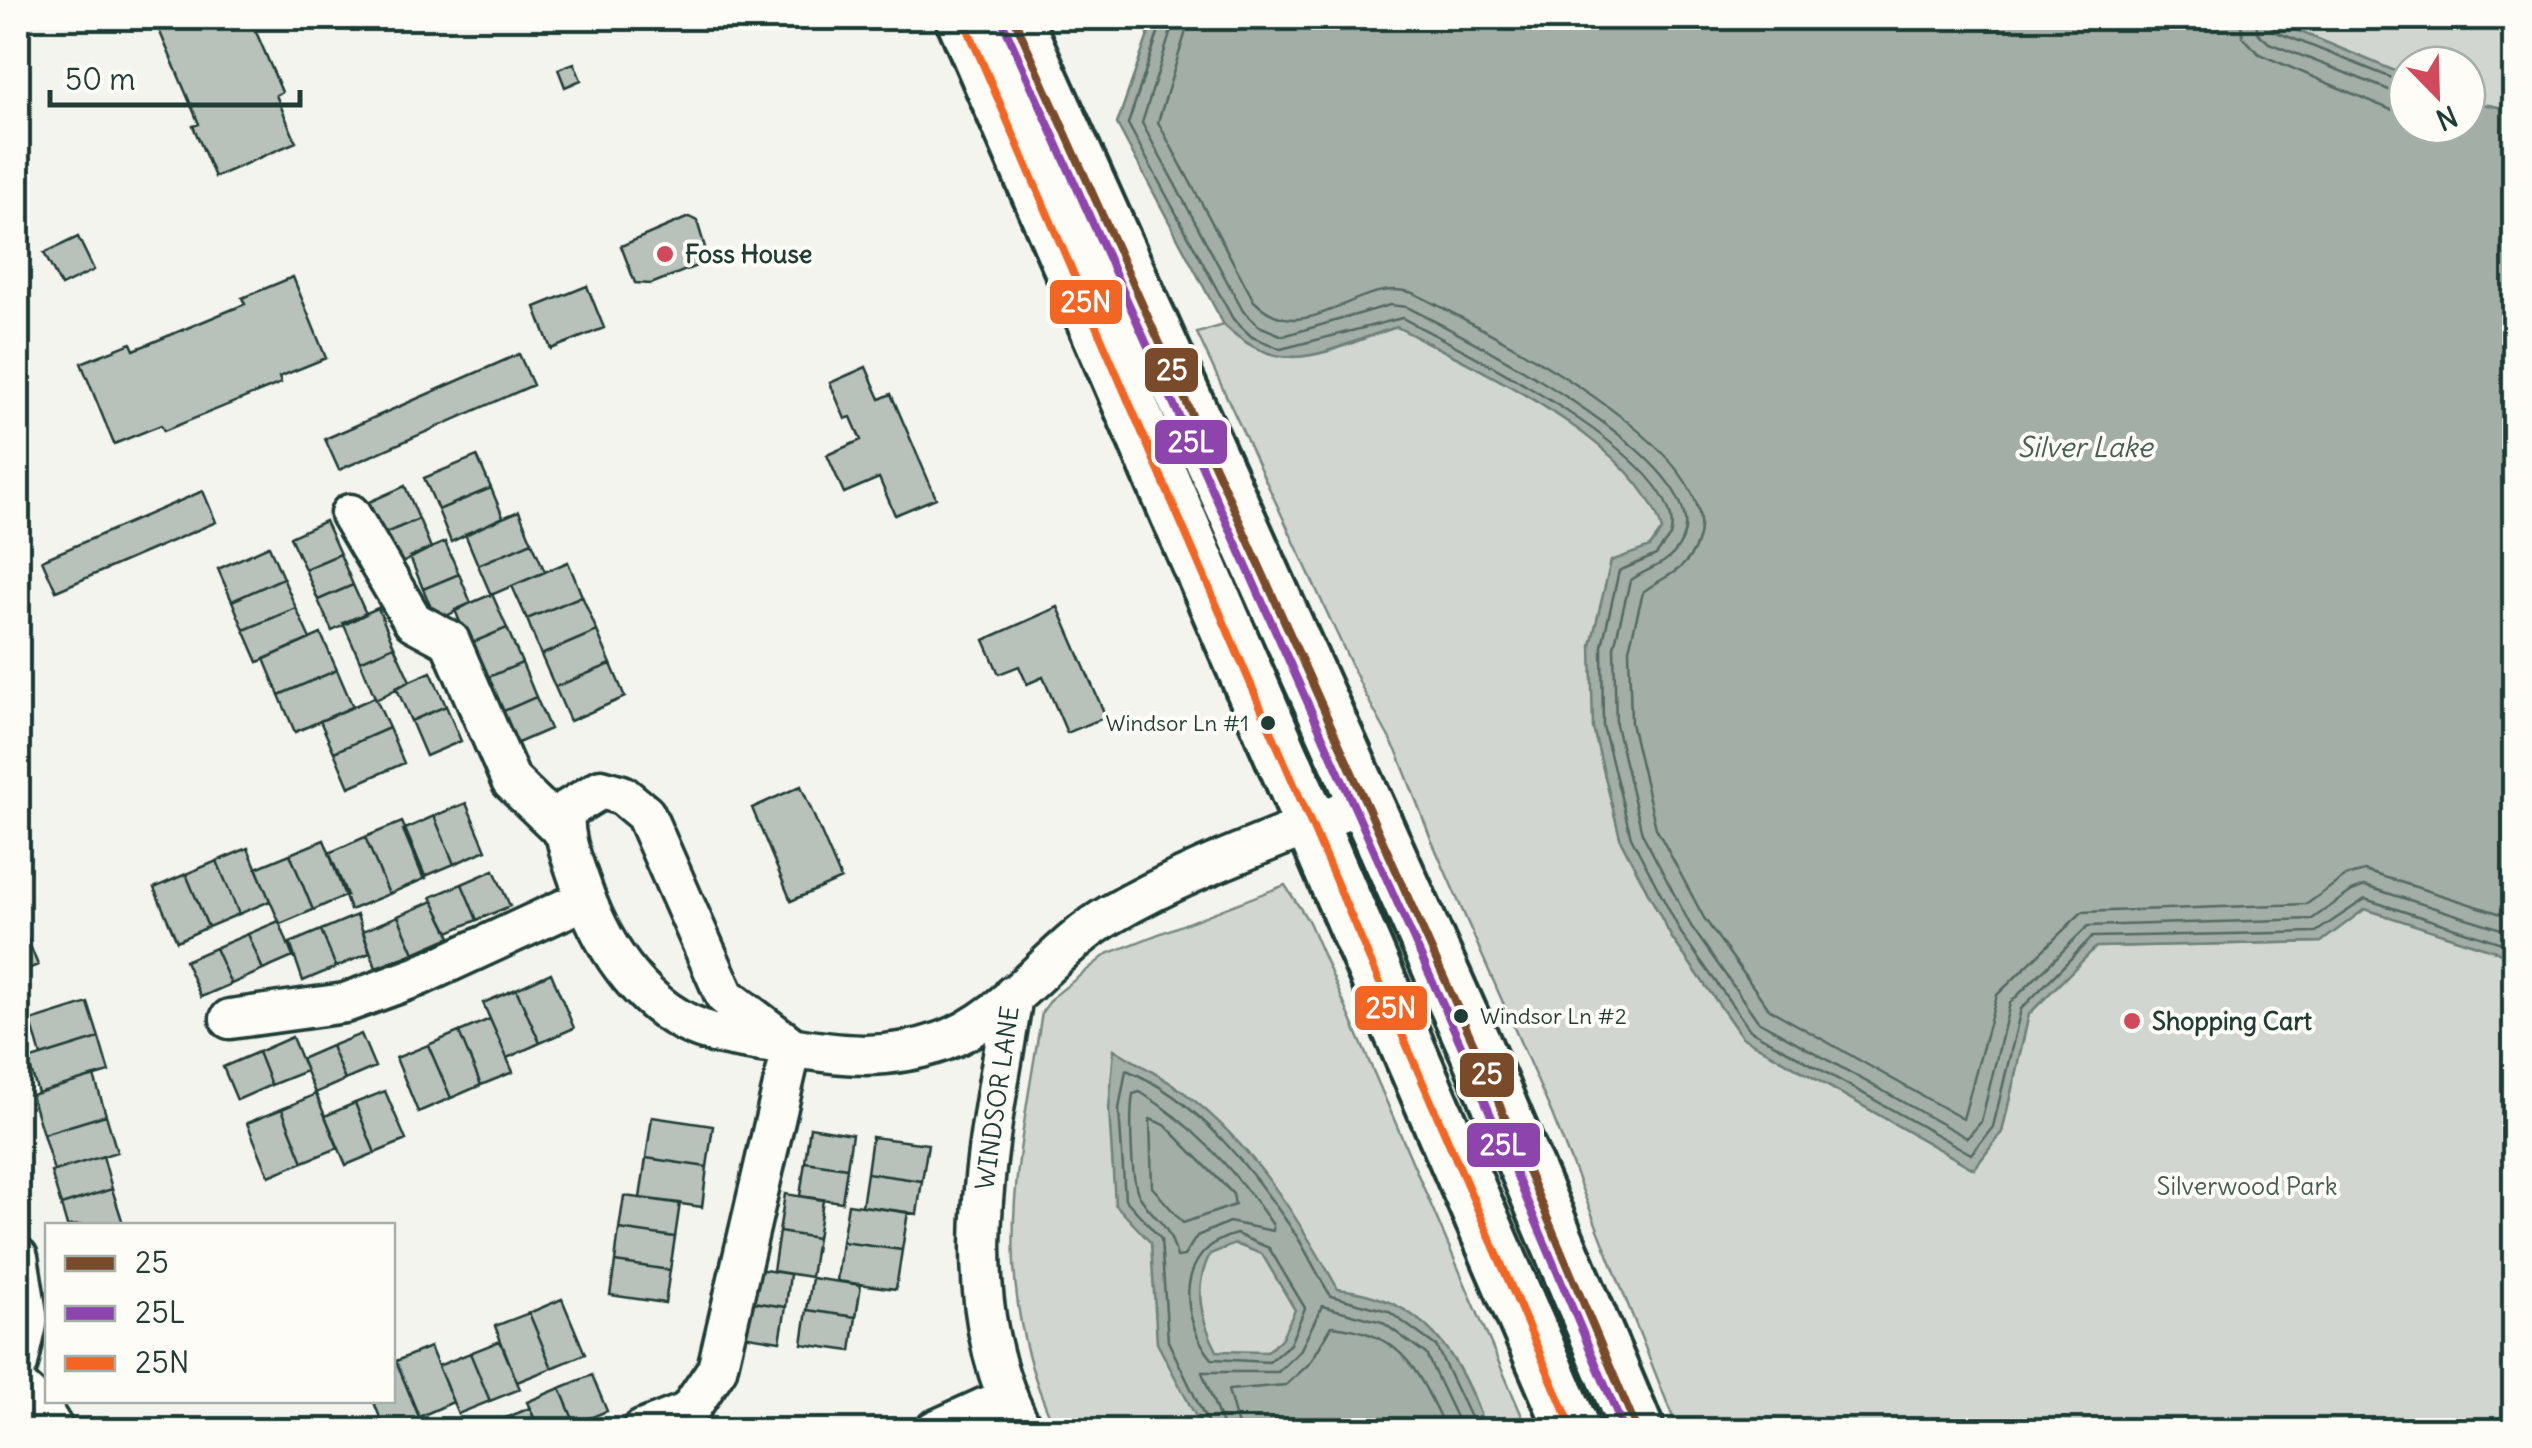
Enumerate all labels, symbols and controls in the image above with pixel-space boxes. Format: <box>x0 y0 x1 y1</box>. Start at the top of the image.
scale bar <box>50 45 300 107</box>
north arrow <box>2387 45 2487 145</box>
text: 50 m <box>65 60 135 98</box>
text: N <box>2431 98 2463 138</box>
place label: Foss House <box>685 238 812 270</box>
marker: Foss House <box>654 243 676 265</box>
line badge: 25N <box>1048 278 1124 326</box>
text: 25N <box>1061 284 1111 320</box>
line badge: 25 <box>1143 346 1200 394</box>
text: 25 <box>1156 352 1188 388</box>
line badge: 25L <box>1153 418 1229 466</box>
text: 25L <box>1168 424 1214 460</box>
water label: Silver Lake <box>2017 429 2154 465</box>
place label: Windsor Ln #1 <box>1105 709 1249 737</box>
marker: Windsor Ln #1 <box>1258 713 1278 733</box>
line badge: 25N <box>1353 984 1429 1032</box>
text: 25N <box>1366 990 1416 1026</box>
place label: Windsor Ln #2 <box>1480 1002 1627 1030</box>
street label: WINDSOR LANE <box>968 1004 1026 1192</box>
place label: Shopping Cart <box>2152 1005 2313 1037</box>
marker: Windsor Ln #2 <box>1451 1006 1471 1026</box>
marker: Shopping Cart <box>2121 1010 2143 1032</box>
line badge: 25 <box>1458 1051 1516 1099</box>
text: 25 <box>1471 1056 1503 1092</box>
line badge: 25L <box>1465 1121 1542 1169</box>
text: 25L <box>1480 1127 1526 1163</box>
park label: Silverwood Park <box>2157 1170 2337 1202</box>
legend <box>45 1223 395 1403</box>
text: 25 <box>135 1243 169 1281</box>
text: 25L <box>135 1293 185 1331</box>
text: 25N <box>135 1343 189 1381</box>

